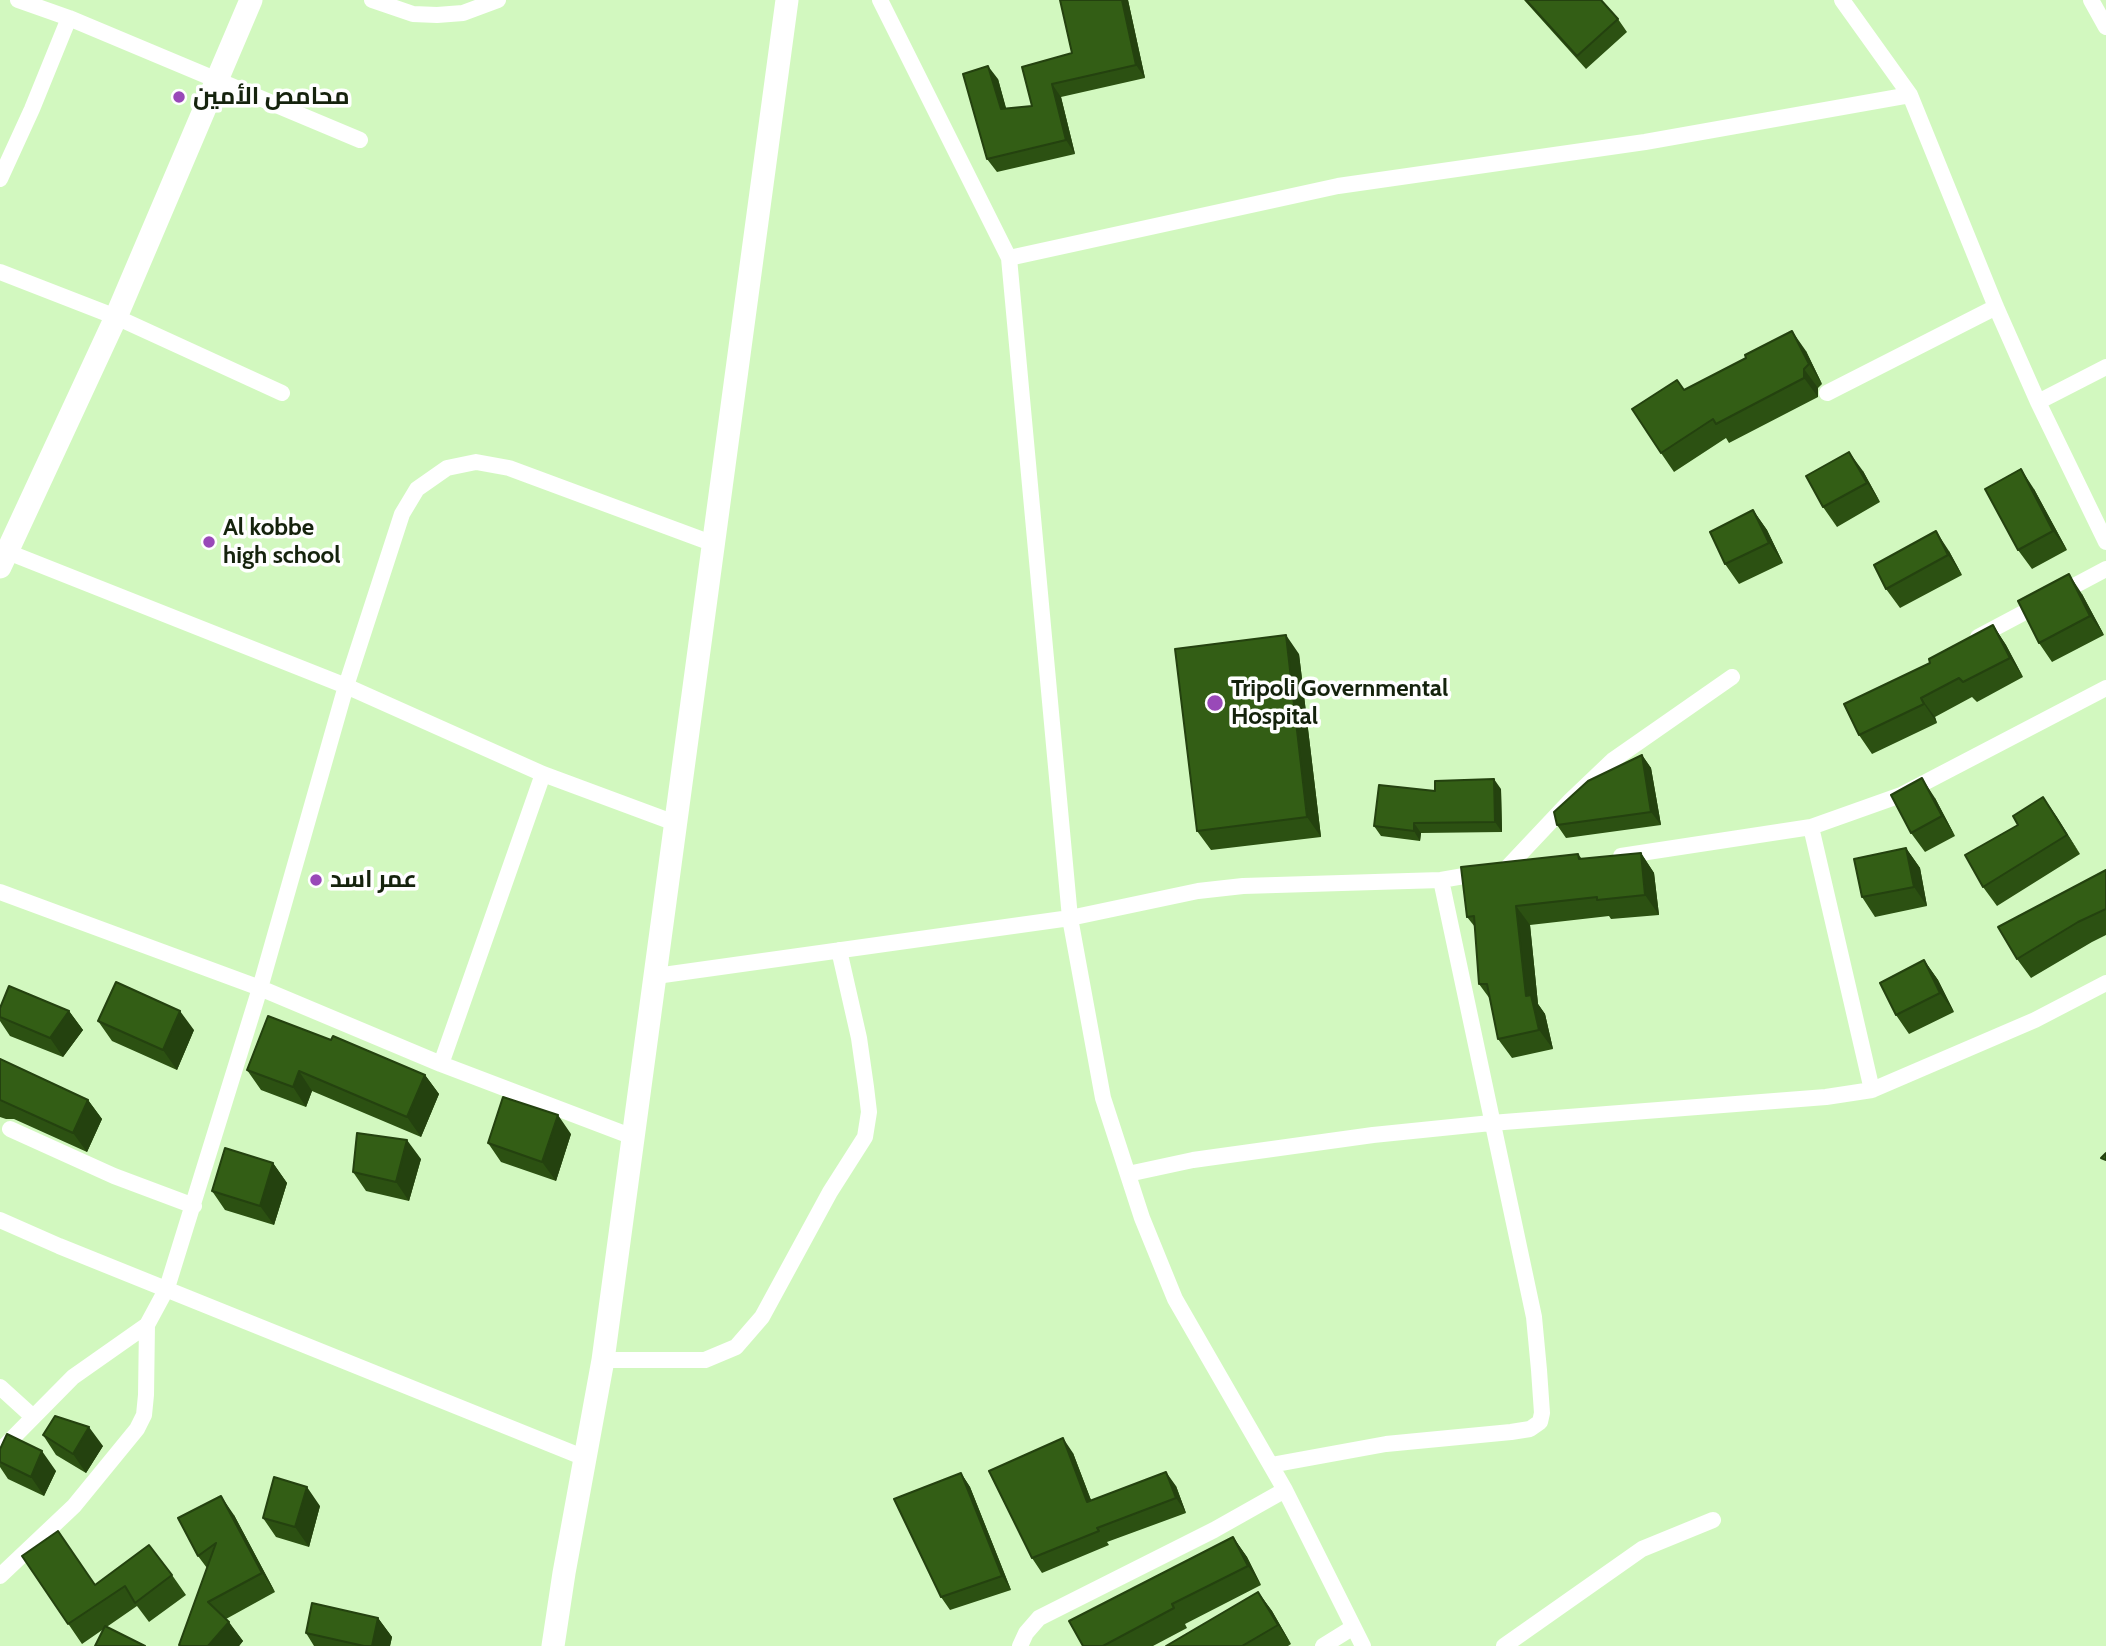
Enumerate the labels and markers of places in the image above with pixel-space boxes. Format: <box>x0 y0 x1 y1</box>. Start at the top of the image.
place label: محامص الأمين <box>193 83 350 111</box>
marker: محامص الأمين <box>171 89 187 105</box>
place label: Al kobbe high school <box>223 514 341 570</box>
marker: Al kobbe high school <box>201 534 217 550</box>
place label: Tripoli Governmental Hospital <box>1231 675 1448 731</box>
marker: Tripoli Governmental Hospital <box>1205 693 1225 713</box>
place label: عمر اسد <box>330 866 417 894</box>
marker: عمر اسد <box>308 872 324 888</box>

